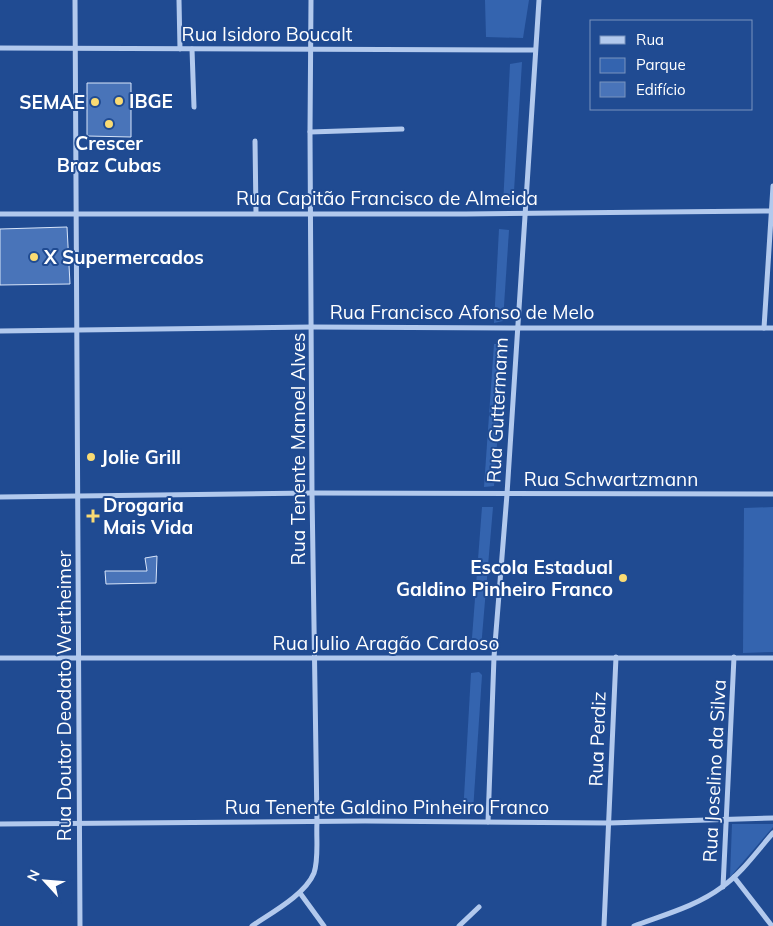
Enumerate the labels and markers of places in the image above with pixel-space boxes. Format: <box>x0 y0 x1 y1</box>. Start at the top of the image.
place label: IBGE <box>129 89 173 113</box>
place label: SEMAE <box>19 90 85 114</box>
marker: IBGE <box>113 95 125 107</box>
marker: SEMAE <box>89 96 101 108</box>
marker: Crescer Braz Cubas <box>103 118 115 130</box>
place label: Crescer Braz Cubas <box>57 131 161 177</box>
place label: X Supermercados <box>43 245 204 269</box>
marker: X Supermercados <box>28 251 40 263</box>
place label: Jolie Grill <box>101 445 181 469</box>
marker: Jolie Grill <box>85 451 97 463</box>
place label: Drogaria Mais Vida <box>103 493 193 539</box>
marker: Drogaria Mais Vida <box>87 510 99 522</box>
place label: Escola Estadual Galdino Pinheiro Franco <box>396 555 613 601</box>
marker: Escola Estadual Galdino Pinheiro Franco <box>617 572 629 584</box>

